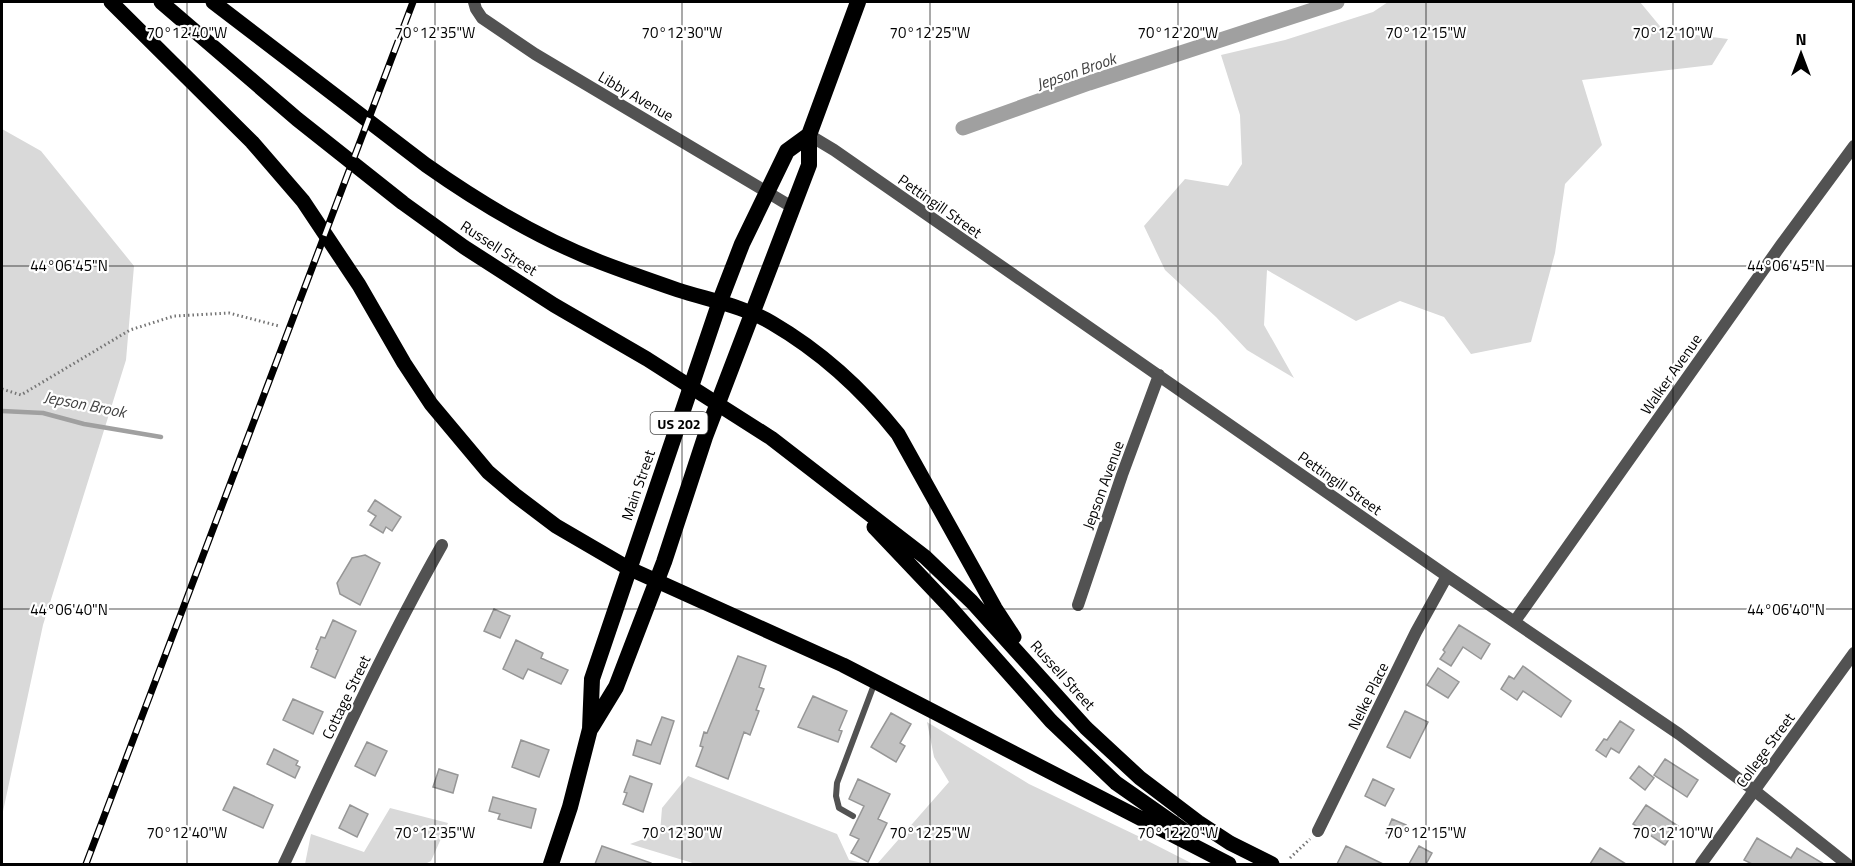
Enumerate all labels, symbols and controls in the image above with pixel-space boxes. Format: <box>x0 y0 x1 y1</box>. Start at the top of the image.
text: 70°12'40"W <box>147 21 227 44</box>
text: 70°12'35"W <box>395 21 475 44</box>
text: 70°12'30"W <box>642 21 722 44</box>
text: 70°12'25"W <box>890 21 970 44</box>
text: 70°12'20"W <box>1138 21 1218 44</box>
text: 70°12'15"W <box>1386 21 1466 44</box>
text: 70°12'10"W <box>1633 21 1713 44</box>
north arrow <box>1771 24 1831 84</box>
text: N <box>1795 27 1807 51</box>
water label: Jepson Brook <box>1033 46 1121 96</box>
street label: Libby Avenue <box>594 65 678 127</box>
street label: Pettingill Street <box>893 168 987 244</box>
street label: Russell Street <box>456 215 543 282</box>
text: 44°06'45"N <box>30 254 108 277</box>
text: 44°06'45"N <box>1747 254 1825 277</box>
street label: Walker Avenue <box>1635 329 1707 419</box>
water label: Jepson Brook <box>42 384 130 424</box>
road number: US 202 <box>650 412 708 434</box>
street label: Jepson Avenue <box>1076 437 1130 533</box>
street label: Pettingill Street <box>1293 445 1387 521</box>
street label: Main Street <box>615 446 661 523</box>
text: 44°06'40"N <box>30 598 108 621</box>
text: 44°06'40"N <box>1747 598 1825 621</box>
street label: Russell Street <box>1025 635 1101 716</box>
street label: Cottage Street <box>316 650 377 743</box>
street label: Nelke Place <box>1342 658 1394 734</box>
street label: College Street <box>1730 707 1801 792</box>
text: 70°12'40"W <box>147 821 227 844</box>
text: 70°12'35"W <box>395 821 475 844</box>
text: 70°12'30"W <box>642 821 722 844</box>
text: 70°12'25"W <box>890 821 970 844</box>
text: 70°12'20"W <box>1138 821 1218 844</box>
text: 70°12'15"W <box>1386 821 1466 844</box>
text: 70°12'10"W <box>1633 821 1713 844</box>

